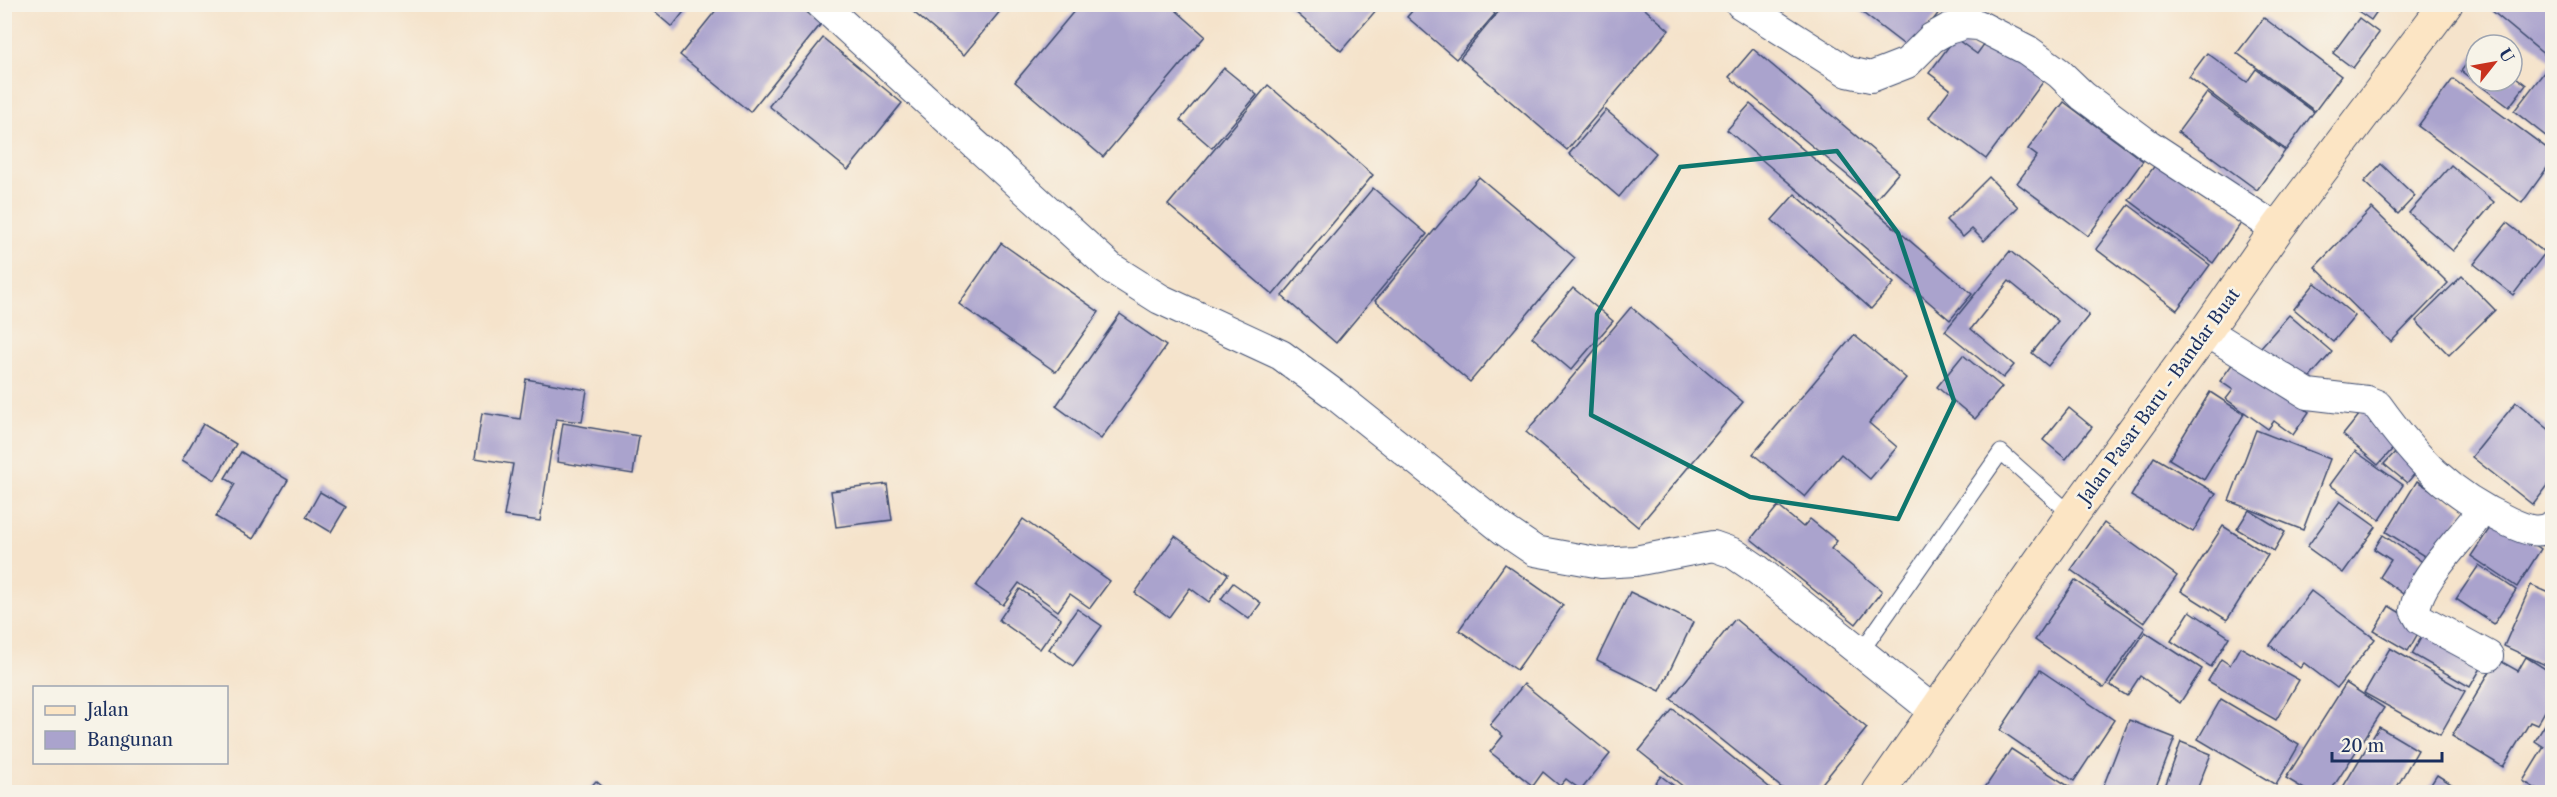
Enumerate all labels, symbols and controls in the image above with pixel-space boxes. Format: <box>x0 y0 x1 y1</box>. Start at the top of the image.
north arrow <box>2464 33 2524 93</box>
text: U <box>2495 45 2519 66</box>
street label: Jalan Pasar Baru - Bandar Buat <box>2072 283 2245 510</box>
legend <box>33 686 228 764</box>
text: Jalan <box>84 699 129 721</box>
scale bar <box>2332 725 2442 763</box>
text: Bangunan <box>87 729 173 751</box>
text: 20 m <box>2341 735 2385 757</box>

